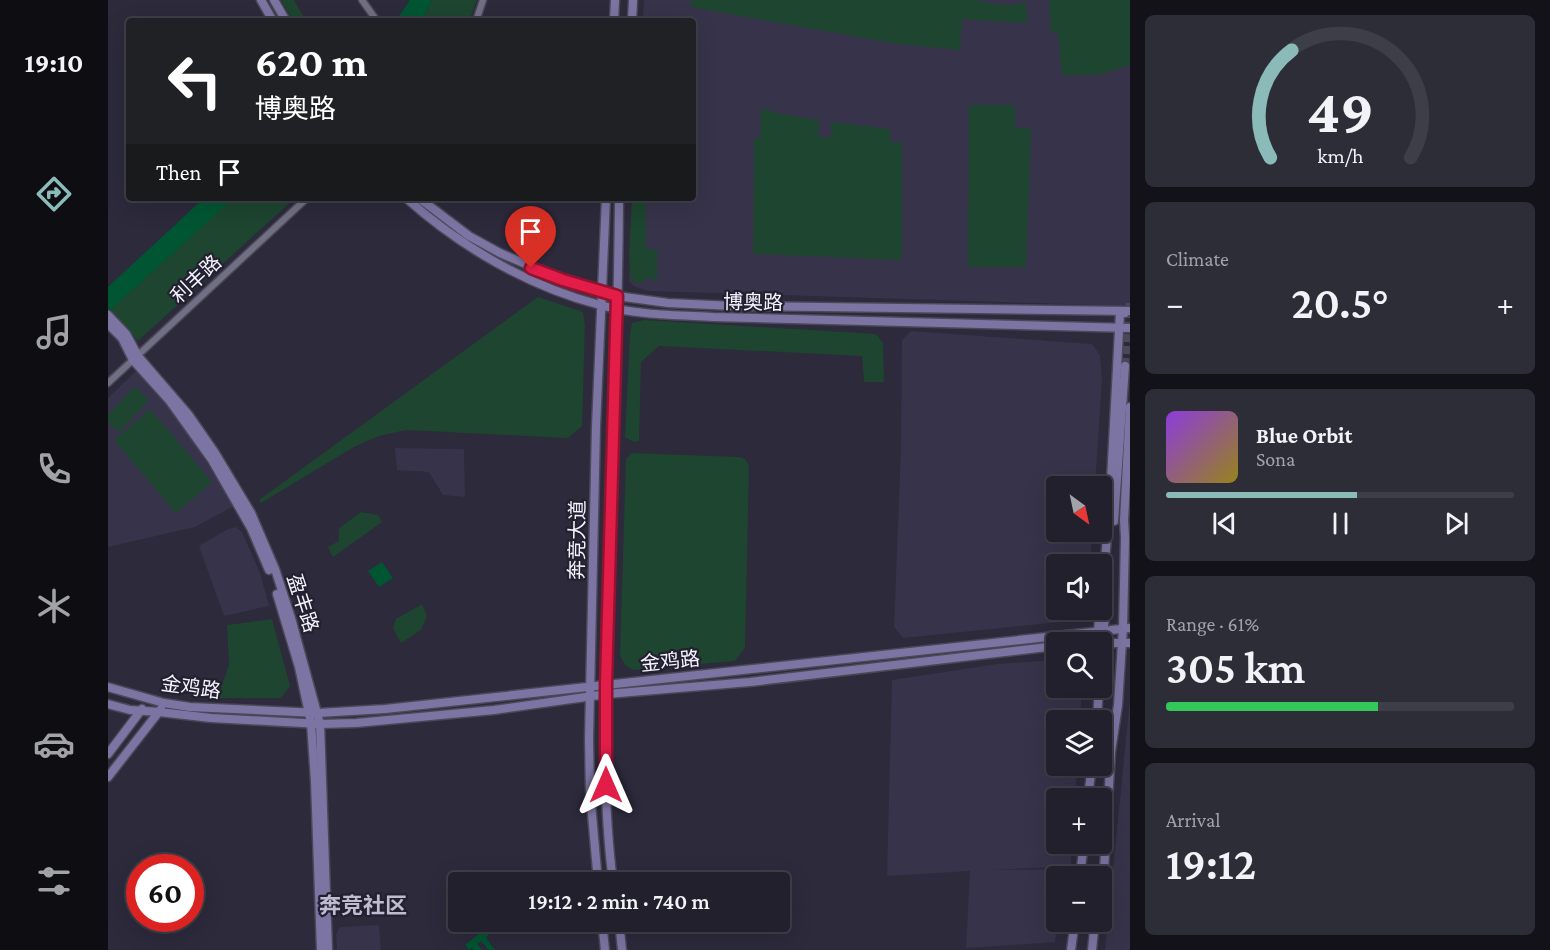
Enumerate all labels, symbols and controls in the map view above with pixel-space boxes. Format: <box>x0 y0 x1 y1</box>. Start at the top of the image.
text: 620 m <box>255 38 367 85</box>
icon: left <box>156 42 234 120</box>
text: 19:10 <box>25 48 83 78</box>
text: 49 <box>1306 76 1374 145</box>
text: 博奥路 <box>255 94 336 124</box>
text: km/h <box>1317 144 1364 168</box>
icon: arrive <box>213 156 246 189</box>
text: Then <box>156 160 201 185</box>
icon: directions <box>33 173 75 215</box>
pin <box>505 206 556 268</box>
icon: arrive <box>514 215 547 248</box>
text: Climate <box>1166 248 1229 270</box>
street label: 利丰路 <box>167 250 225 308</box>
text: 20.5° <box>1291 278 1389 328</box>
text: − <box>1166 285 1183 322</box>
text: + <box>1497 285 1514 322</box>
street label: 博奥路 <box>723 290 783 314</box>
icon: music <box>33 311 75 353</box>
text: Blue Orbit <box>1256 423 1352 448</box>
icon: phone <box>33 448 75 490</box>
text: Sona <box>1256 448 1295 470</box>
north arrow <box>1046 476 1112 542</box>
map controls <box>1046 476 1112 932</box>
street label: 奔竞大道 <box>565 500 589 580</box>
icon: previous <box>1208 507 1241 540</box>
icon: pause <box>1324 507 1357 540</box>
icon: next <box>1440 507 1473 540</box>
button: sound <box>1046 554 1112 620</box>
street label: 盈丰路 <box>283 571 323 635</box>
icon: climate <box>33 585 75 627</box>
text: Range · 61% <box>1166 613 1259 635</box>
button: search <box>1046 632 1112 698</box>
text: 305 km <box>1166 643 1305 693</box>
street label: 金鸡路 <box>639 647 701 675</box>
street label: 金鸡路 <box>160 672 222 702</box>
button: layers <box>1046 710 1112 776</box>
icon: car <box>33 723 75 765</box>
position arrow <box>574 753 638 817</box>
button: + <box>1046 788 1112 854</box>
text: Arrival <box>1166 809 1220 831</box>
text: 19:12 <box>1166 839 1256 889</box>
speed limit sign: 60 <box>126 854 204 932</box>
icon: filters <box>33 860 75 902</box>
button: − <box>1046 866 1112 932</box>
text: 19:12 · 2 min · 740 m <box>528 889 710 914</box>
district label: 奔竞社区 <box>319 893 407 918</box>

